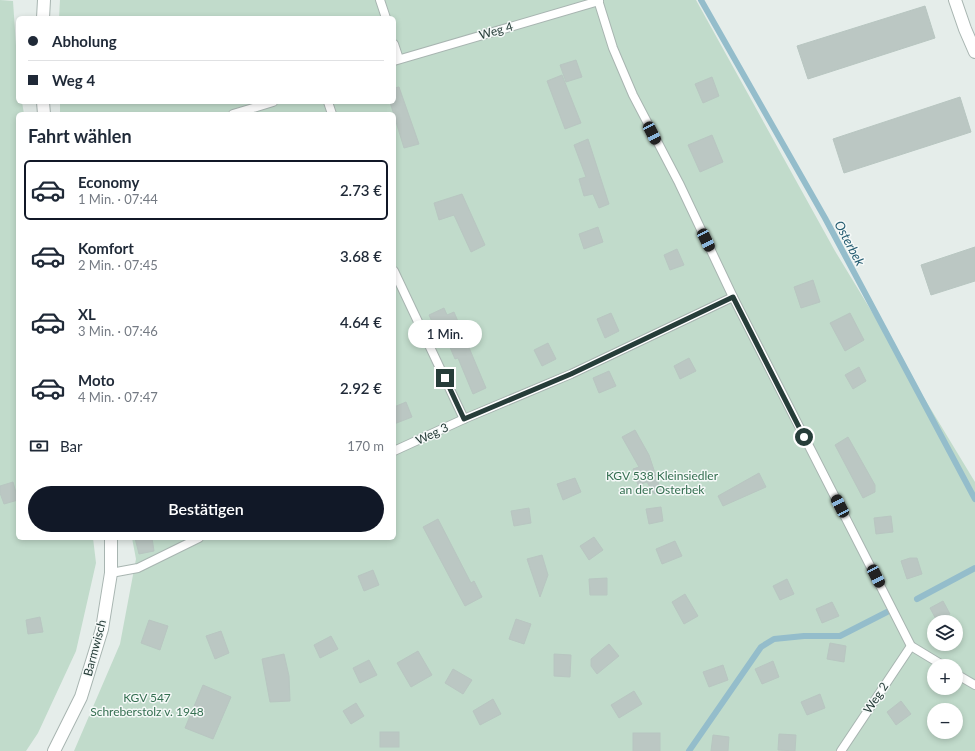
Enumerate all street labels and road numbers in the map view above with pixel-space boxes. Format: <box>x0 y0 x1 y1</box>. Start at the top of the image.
street label: Weg 4 <box>477 19 514 42</box>
street label: Weg 3 <box>413 419 451 448</box>
street label: Barmwisch <box>80 618 109 678</box>
street label: Weg 2 <box>860 679 891 716</box>

